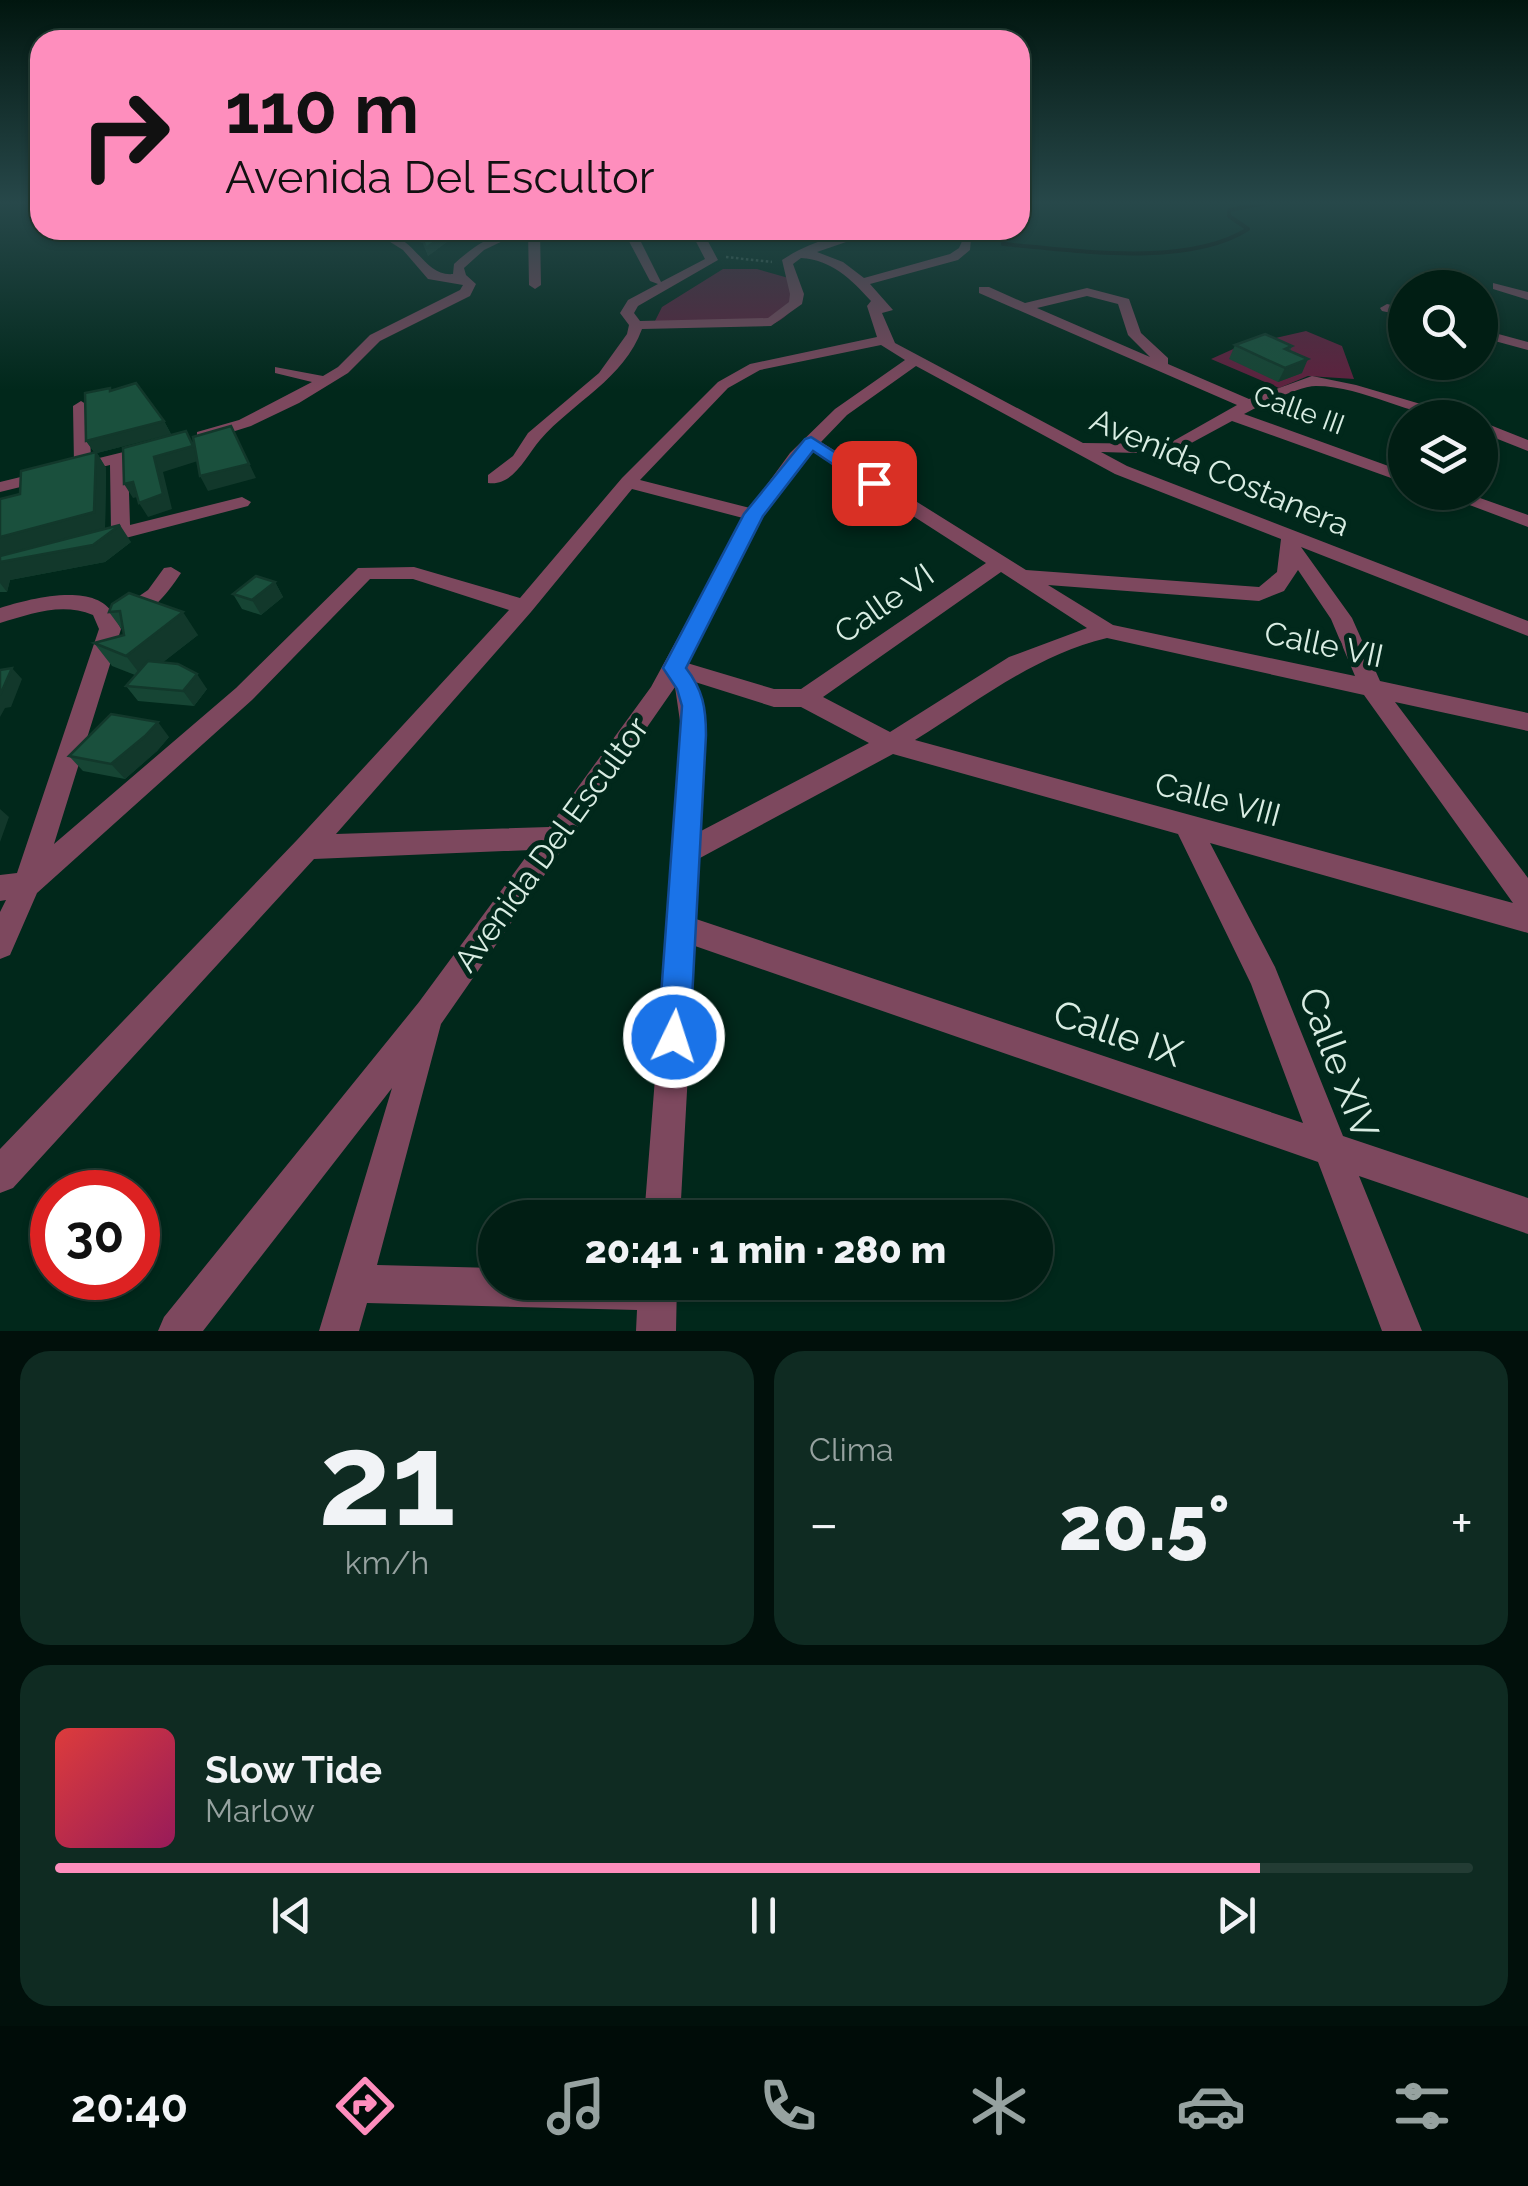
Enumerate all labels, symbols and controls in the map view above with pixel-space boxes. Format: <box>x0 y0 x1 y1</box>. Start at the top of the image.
text: 110 m <box>225 67 419 149</box>
icon: right <box>60 70 190 200</box>
text: Avenida Del Escultor <box>225 151 655 204</box>
map controls <box>1388 270 1498 510</box>
button: search <box>1388 270 1498 380</box>
street label: Calle III <box>1249 378 1349 442</box>
button: layers <box>1388 400 1498 510</box>
street label: Avenida Costanera <box>1085 401 1355 543</box>
pin <box>832 441 917 526</box>
icon: arrive <box>847 456 902 511</box>
street label: Calle VI <box>827 556 941 650</box>
street label: Calle VII <box>1261 613 1387 675</box>
street label: Avenida Del Escultor <box>446 710 656 978</box>
street label: Calle VIII <box>1151 765 1285 833</box>
street label: Calle XIV <box>1290 981 1388 1145</box>
position arrow <box>622 985 726 1089</box>
street label: Calle IX <box>1048 990 1188 1076</box>
speed limit sign: 30 <box>30 1170 160 1300</box>
text: 20:41 · 1 min · 280 m <box>585 1227 946 1272</box>
text: 21 <box>318 1403 456 1555</box>
text: Clima <box>809 1431 893 1468</box>
text: 20.5° <box>1059 1479 1230 1568</box>
text: − <box>809 1491 839 1556</box>
text: + <box>1450 1491 1473 1556</box>
text: km/h <box>345 1544 429 1581</box>
text: Slow Tide <box>205 1747 382 1792</box>
text: Marlow <box>205 1792 315 1829</box>
icon: previous <box>264 1888 319 1943</box>
icon: pause <box>736 1888 791 1943</box>
icon: next <box>1209 1888 1264 1943</box>
icon: directions <box>330 2071 400 2141</box>
icon: music <box>541 2071 611 2141</box>
icon: phone <box>753 2071 823 2141</box>
icon: climate <box>964 2071 1034 2141</box>
icon: car <box>1176 2071 1246 2141</box>
icon: filters <box>1387 2071 1457 2141</box>
text: 20:40 <box>71 2080 188 2133</box>

